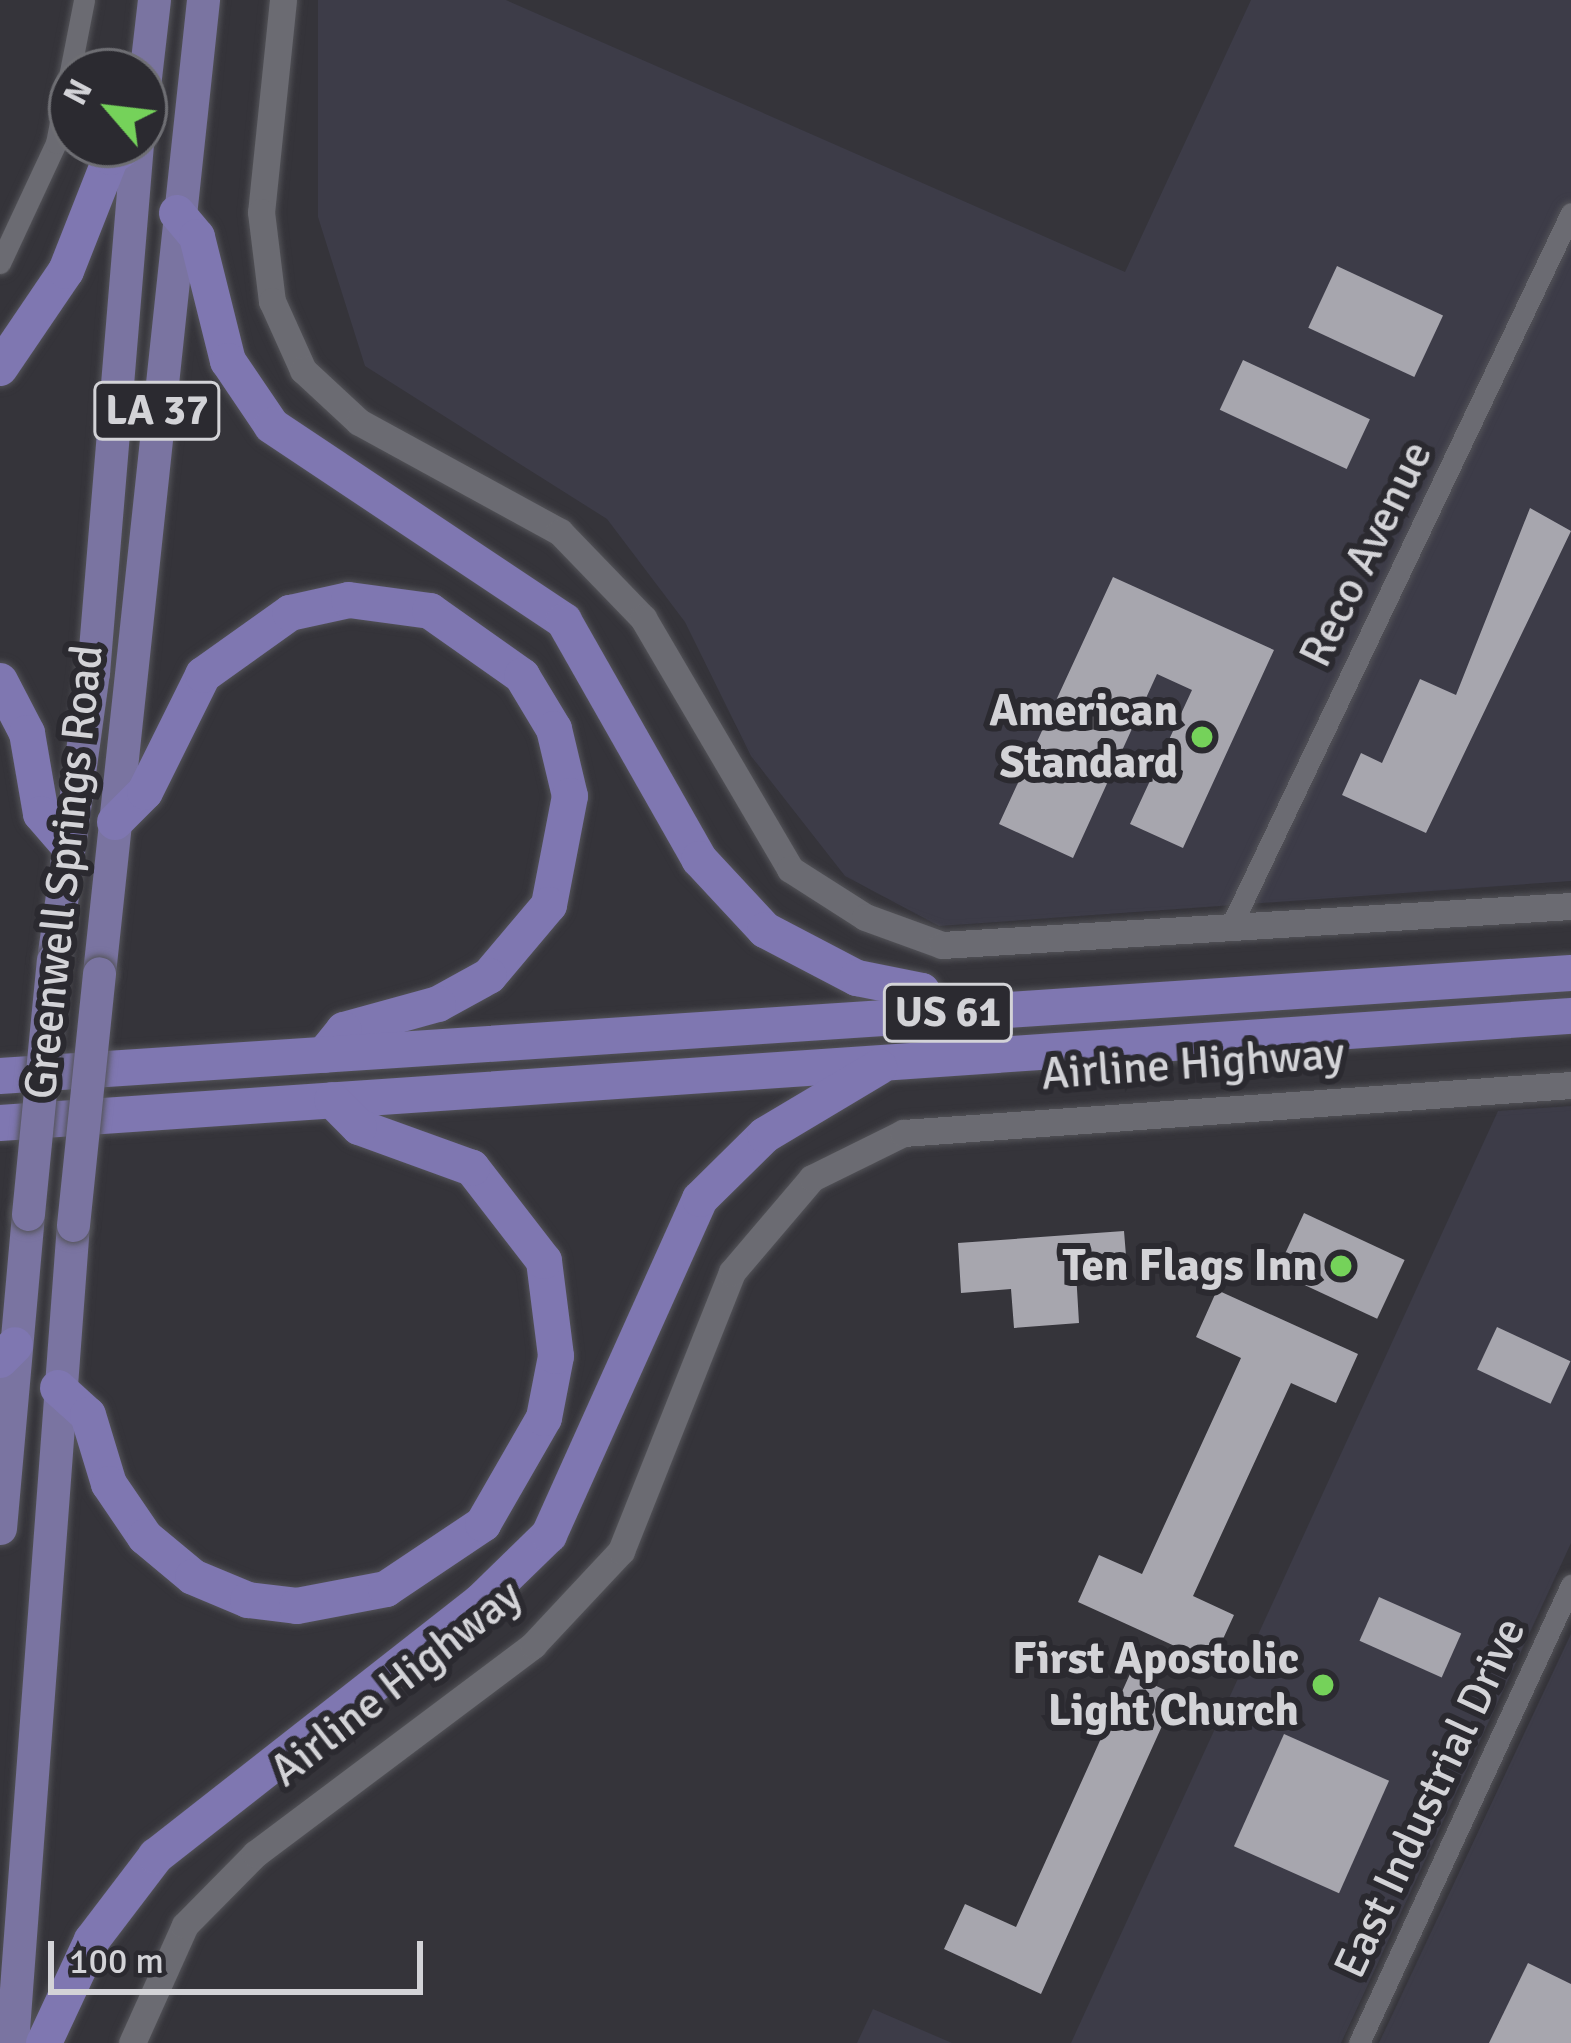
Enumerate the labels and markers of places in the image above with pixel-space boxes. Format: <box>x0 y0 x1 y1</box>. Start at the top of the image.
place label: American Standard <box>989 684 1178 790</box>
marker: American Standard <box>1189 724 1215 750</box>
place label: Ten Flags Inn <box>1063 1239 1317 1293</box>
marker: Ten Flags Inn <box>1328 1253 1354 1279</box>
place label: First Apostolic Light Church <box>1012 1632 1299 1738</box>
marker: First Apostolic Light Church <box>1310 1672 1336 1698</box>

